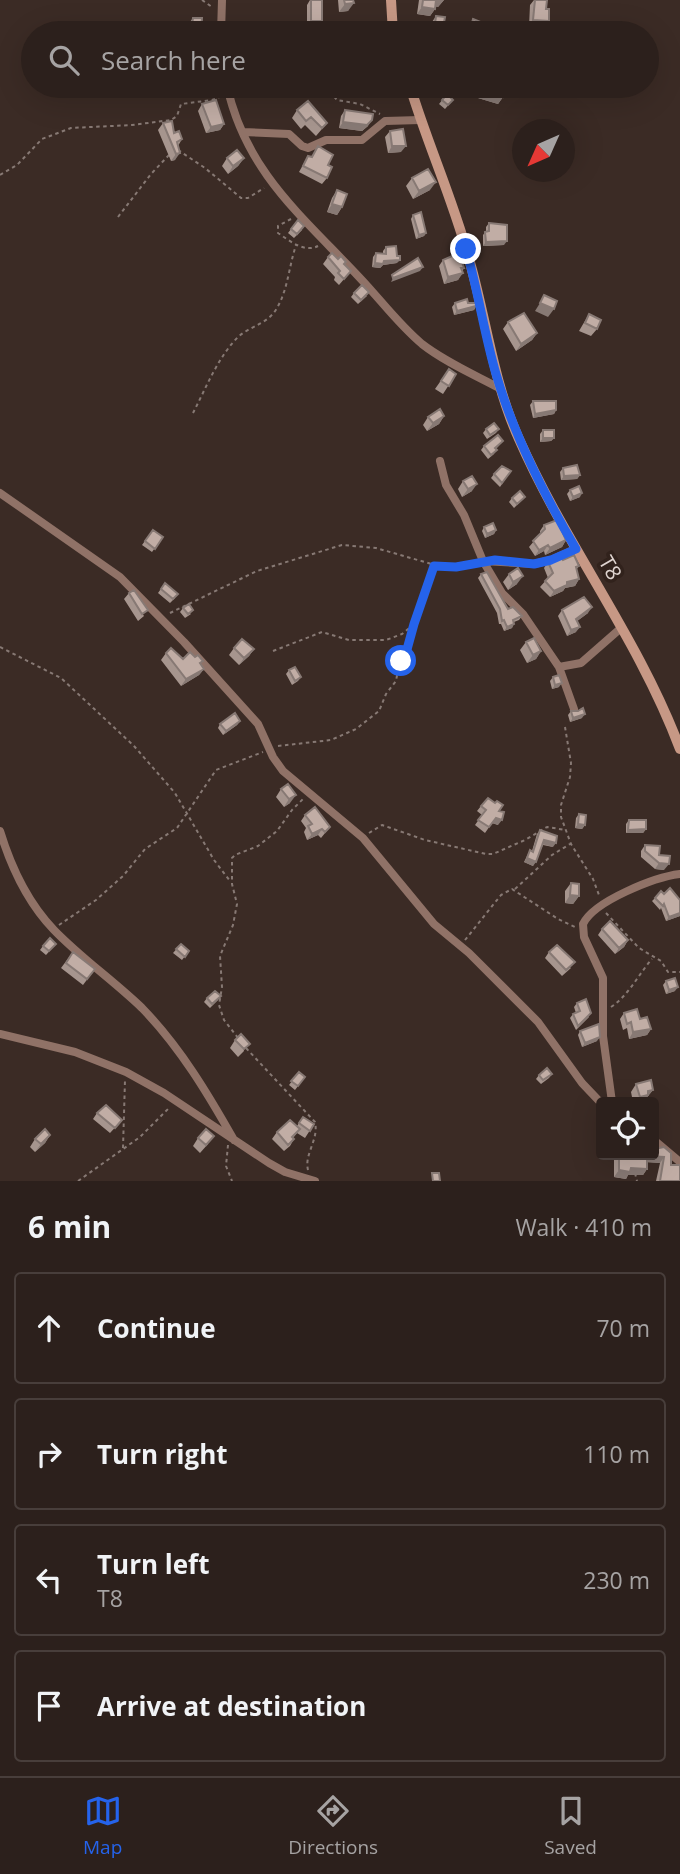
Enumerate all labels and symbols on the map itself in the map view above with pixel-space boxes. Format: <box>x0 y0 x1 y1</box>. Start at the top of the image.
north arrow <box>512 119 575 182</box>
route end <box>450 233 481 264</box>
street label: T8 <box>593 550 629 585</box>
route start <box>385 645 416 676</box>

